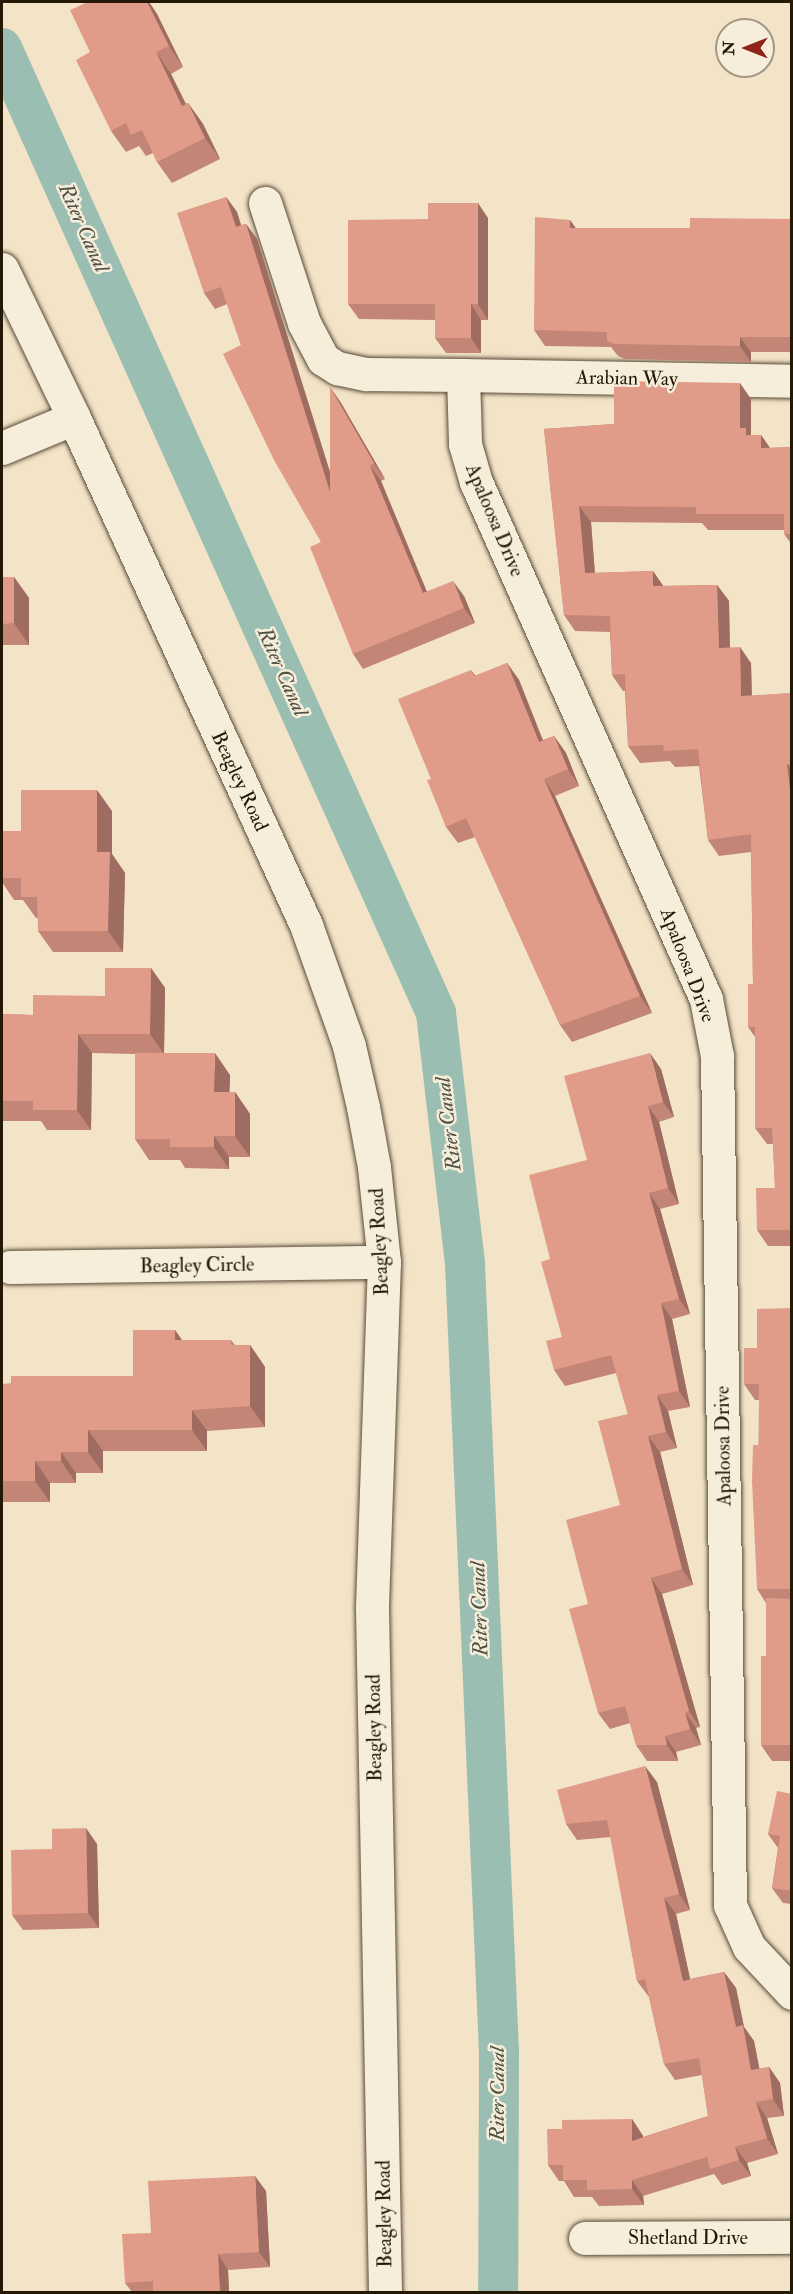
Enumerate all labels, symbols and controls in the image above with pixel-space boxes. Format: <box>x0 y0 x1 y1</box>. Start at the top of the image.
north arrow <box>715 18 775 78</box>
text: N <box>719 41 739 55</box>
water label: Riter Canal <box>52 180 114 276</box>
street label: Arabian Way <box>576 365 678 391</box>
street label: Apaloosa Drive <box>460 460 530 580</box>
water label: Riter Canal <box>251 624 313 720</box>
street label: Beagley Road <box>206 727 274 835</box>
street label: Apaloosa Drive <box>655 904 721 1026</box>
water label: Riter Canal <box>431 1076 467 1172</box>
street label: Beagley Road <box>364 1188 394 1296</box>
street label: Beagley Circle <box>139 1252 255 1278</box>
street label: Apaloosa Drive <box>710 1386 736 1506</box>
water label: Riter Canal <box>466 1561 494 1657</box>
street label: Beagley Road <box>361 1674 387 1782</box>
water label: Riter Canal <box>485 2047 511 2141</box>
street label: Beagley Road <box>371 2160 397 2268</box>
street label: Shetland Drive <box>628 2225 748 2249</box>

